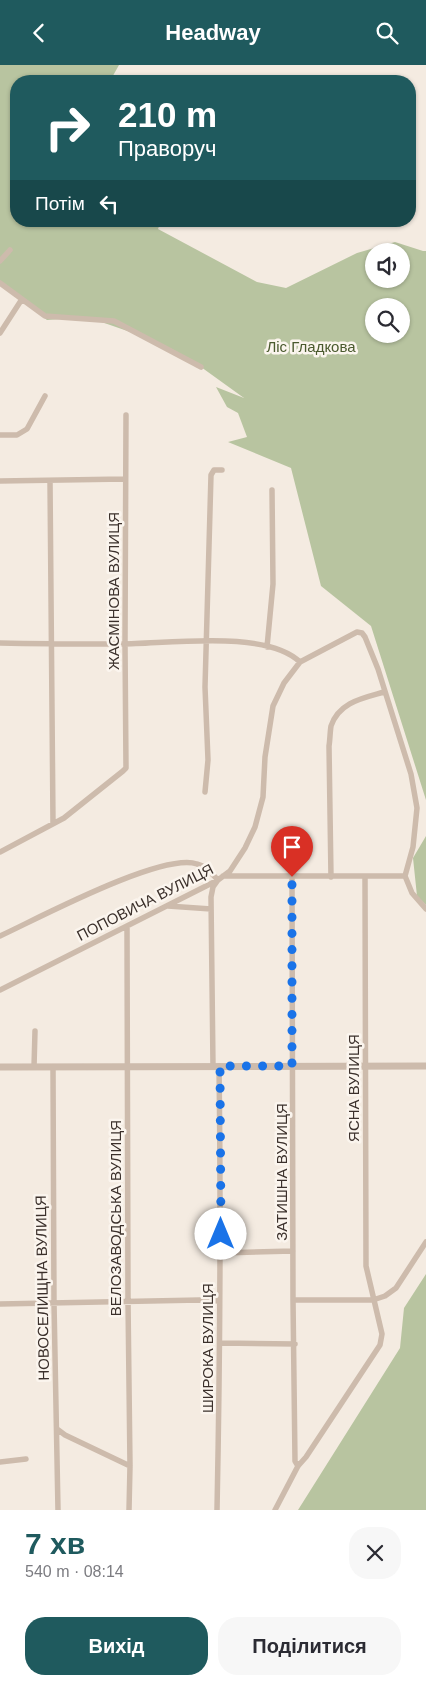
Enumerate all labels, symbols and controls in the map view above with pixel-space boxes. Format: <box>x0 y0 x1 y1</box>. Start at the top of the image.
icon: back <box>25 19 53 47</box>
icon: search <box>373 19 401 47</box>
text: Headway <box>165 20 261 45</box>
icon: right <box>35 95 100 160</box>
text: 210 m <box>118 95 217 134</box>
text: Праворуч <box>118 136 216 161</box>
icon: left <box>95 190 123 218</box>
text: Потім <box>35 193 85 214</box>
map controls <box>365 243 410 343</box>
button: sound <box>365 243 410 288</box>
button: search <box>365 298 410 343</box>
park label: Ліс Гладкова <box>266 338 356 355</box>
street label: ЖАСМІНОВА ВУЛИЦЯ <box>105 512 122 670</box>
pin <box>271 826 313 877</box>
icon: arrive <box>278 833 306 861</box>
street label: ПОПОВИЧА ВУЛИЦЯ <box>74 860 216 944</box>
street label: ЯСНА ВУЛИЦЯ <box>345 1034 362 1142</box>
street label: ЗАТИШНА ВУЛИЦЯ <box>273 1103 290 1241</box>
street label: ВЕЛОЗАВОДСЬКА ВУЛИЦЯ <box>107 1120 124 1316</box>
street label: НОВОСЕЛИЩНА ВУЛИЦЯ <box>32 1195 52 1381</box>
position arrow <box>194 1207 246 1259</box>
street label: ШИРОКА ВУЛИЦЯ <box>199 1283 216 1413</box>
text: 7 хв <box>25 1527 85 1560</box>
button: close <box>349 1527 401 1579</box>
text: 540 m · 08:14 <box>25 1563 124 1580</box>
button: Вихід <box>25 1617 208 1675</box>
button: Поділитися <box>218 1617 401 1675</box>

